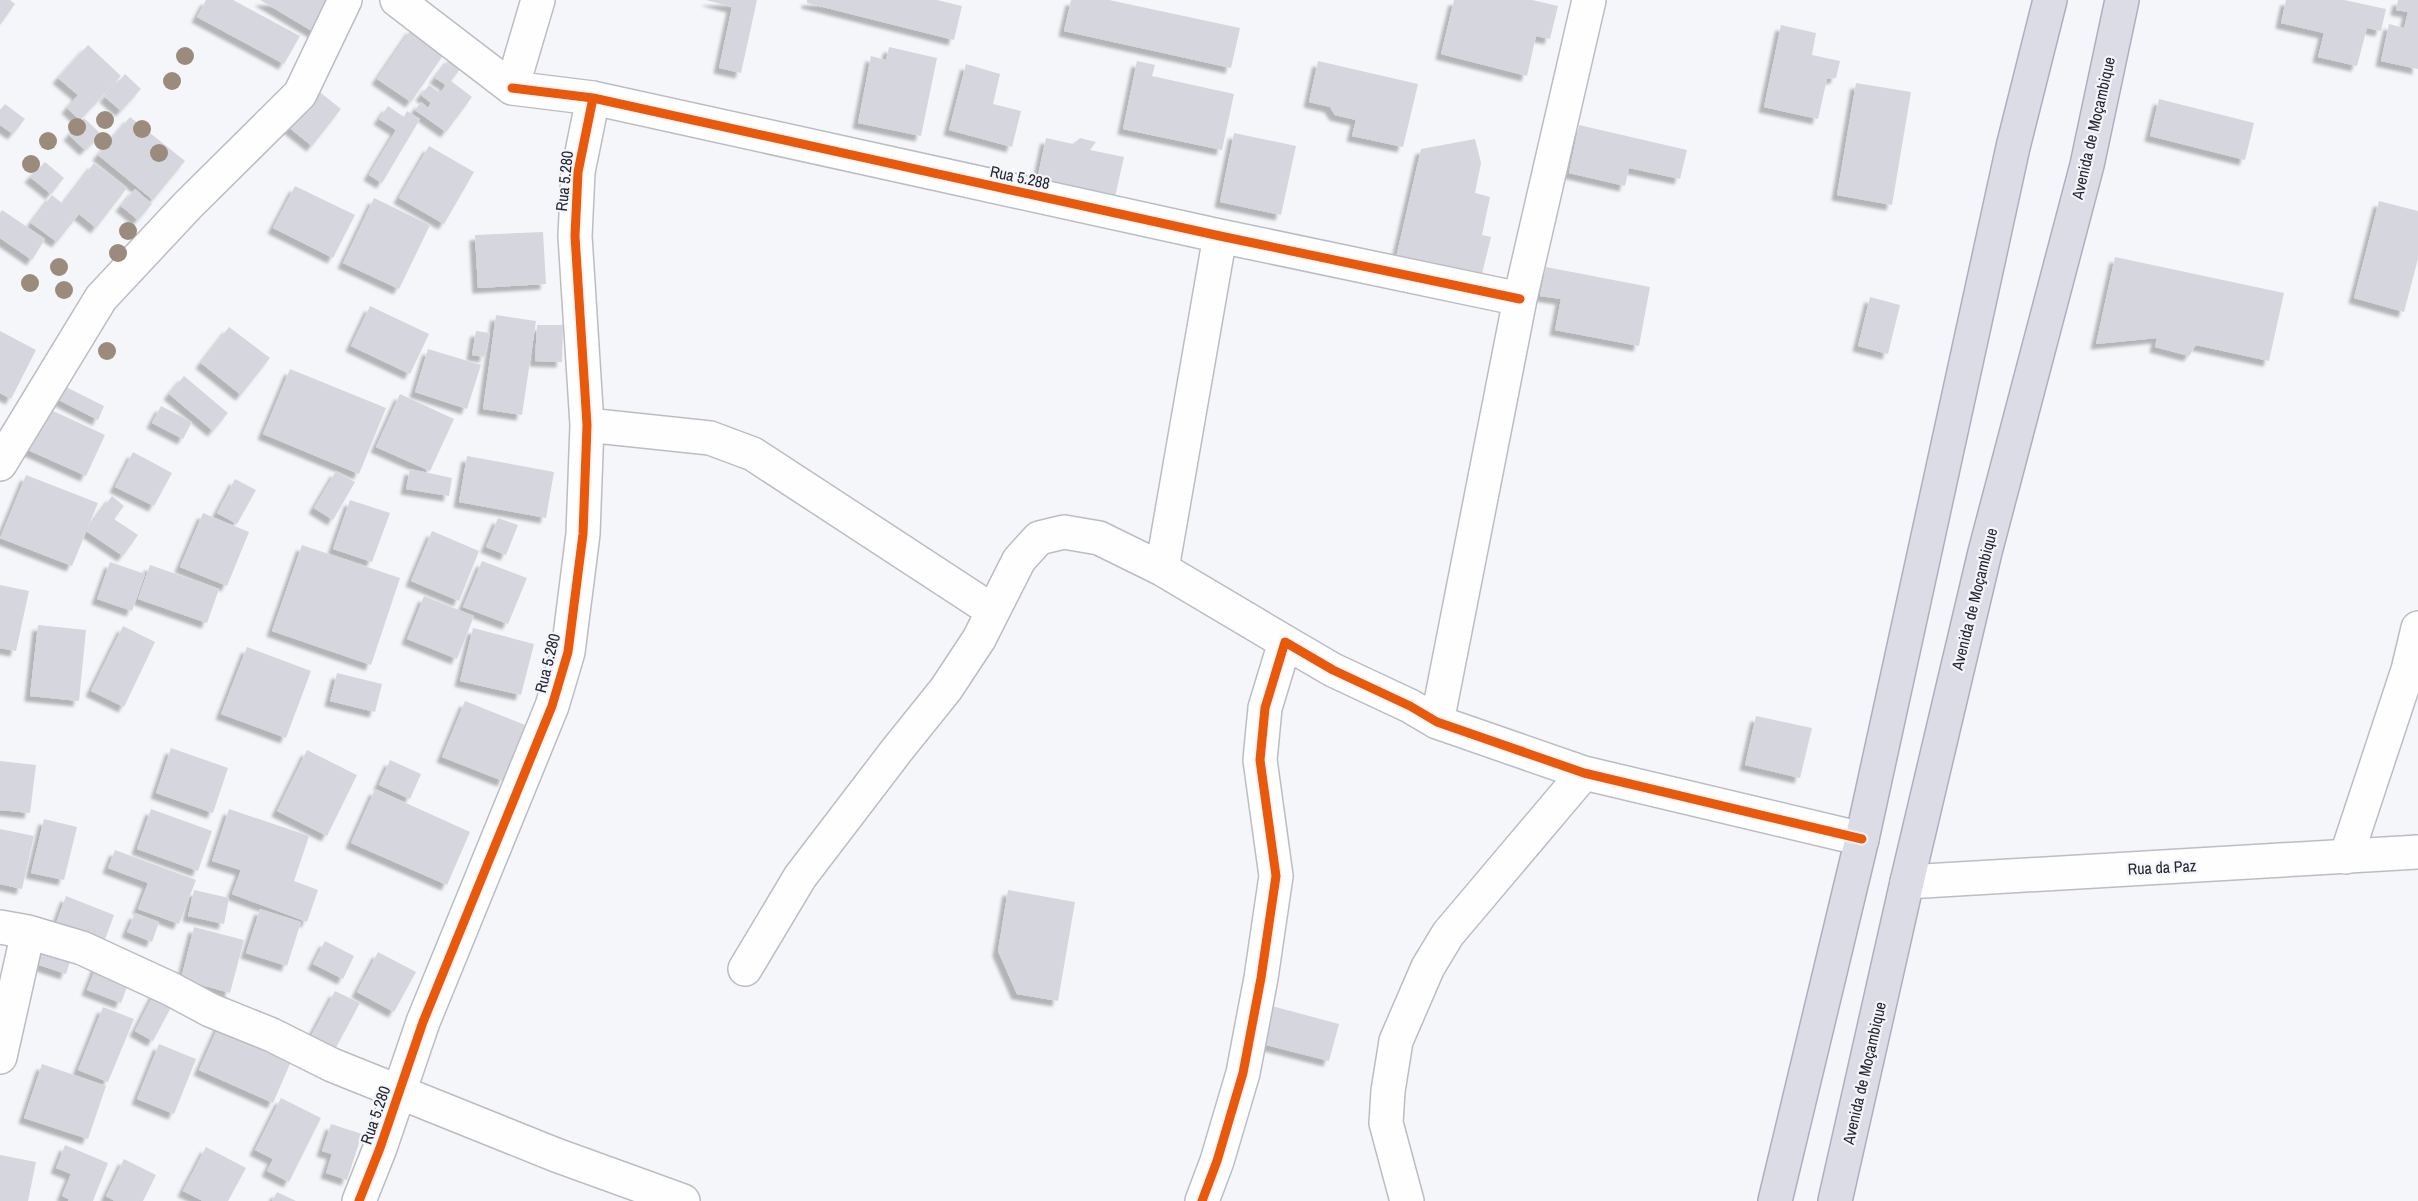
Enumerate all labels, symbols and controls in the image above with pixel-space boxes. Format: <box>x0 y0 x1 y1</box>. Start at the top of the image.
street label: Avenida de Moçambique <box>2066 55 2120 202</box>
street label: Rua 5.280 <box>550 150 578 212</box>
street label: Rua 5.288 <box>988 160 1052 194</box>
street label: Avenida de Moçambique <box>1945 526 2002 673</box>
street label: Rua 5.280 <box>529 631 565 695</box>
street label: Rua da Paz <box>2127 854 2197 880</box>
street label: Avenida de Moçambique <box>1837 1000 1891 1147</box>
street label: Rua 5.280 <box>355 1083 395 1147</box>

